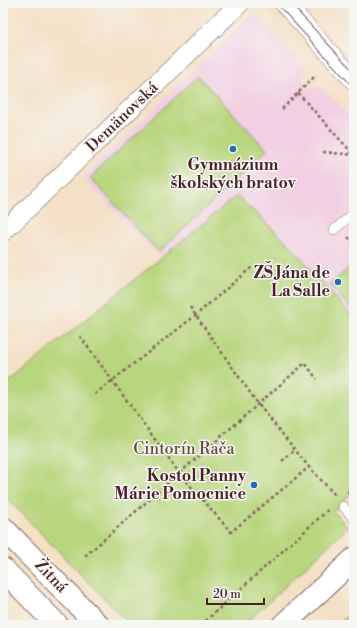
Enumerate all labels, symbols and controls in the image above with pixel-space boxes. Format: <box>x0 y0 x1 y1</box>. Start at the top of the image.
street label: Demänovská <box>82 77 163 156</box>
marker: Gymnázium školských bratov <box>228 144 238 154</box>
place label: Gymnázium školských bratov <box>170 155 297 193</box>
place label: ZŠ Jána de La Salle <box>254 261 330 301</box>
marker: ZŠ Jána de La Salle <box>333 277 343 287</box>
park label: Cintorín Rača <box>133 439 236 459</box>
place label: Kostol Panny Márie Pomocnice <box>114 466 247 504</box>
marker: Kostol Panny Márie Pomocnice <box>249 480 259 490</box>
street label: Žitná <box>30 554 74 598</box>
scale bar <box>207 580 264 606</box>
text: 20 m <box>213 587 241 602</box>

